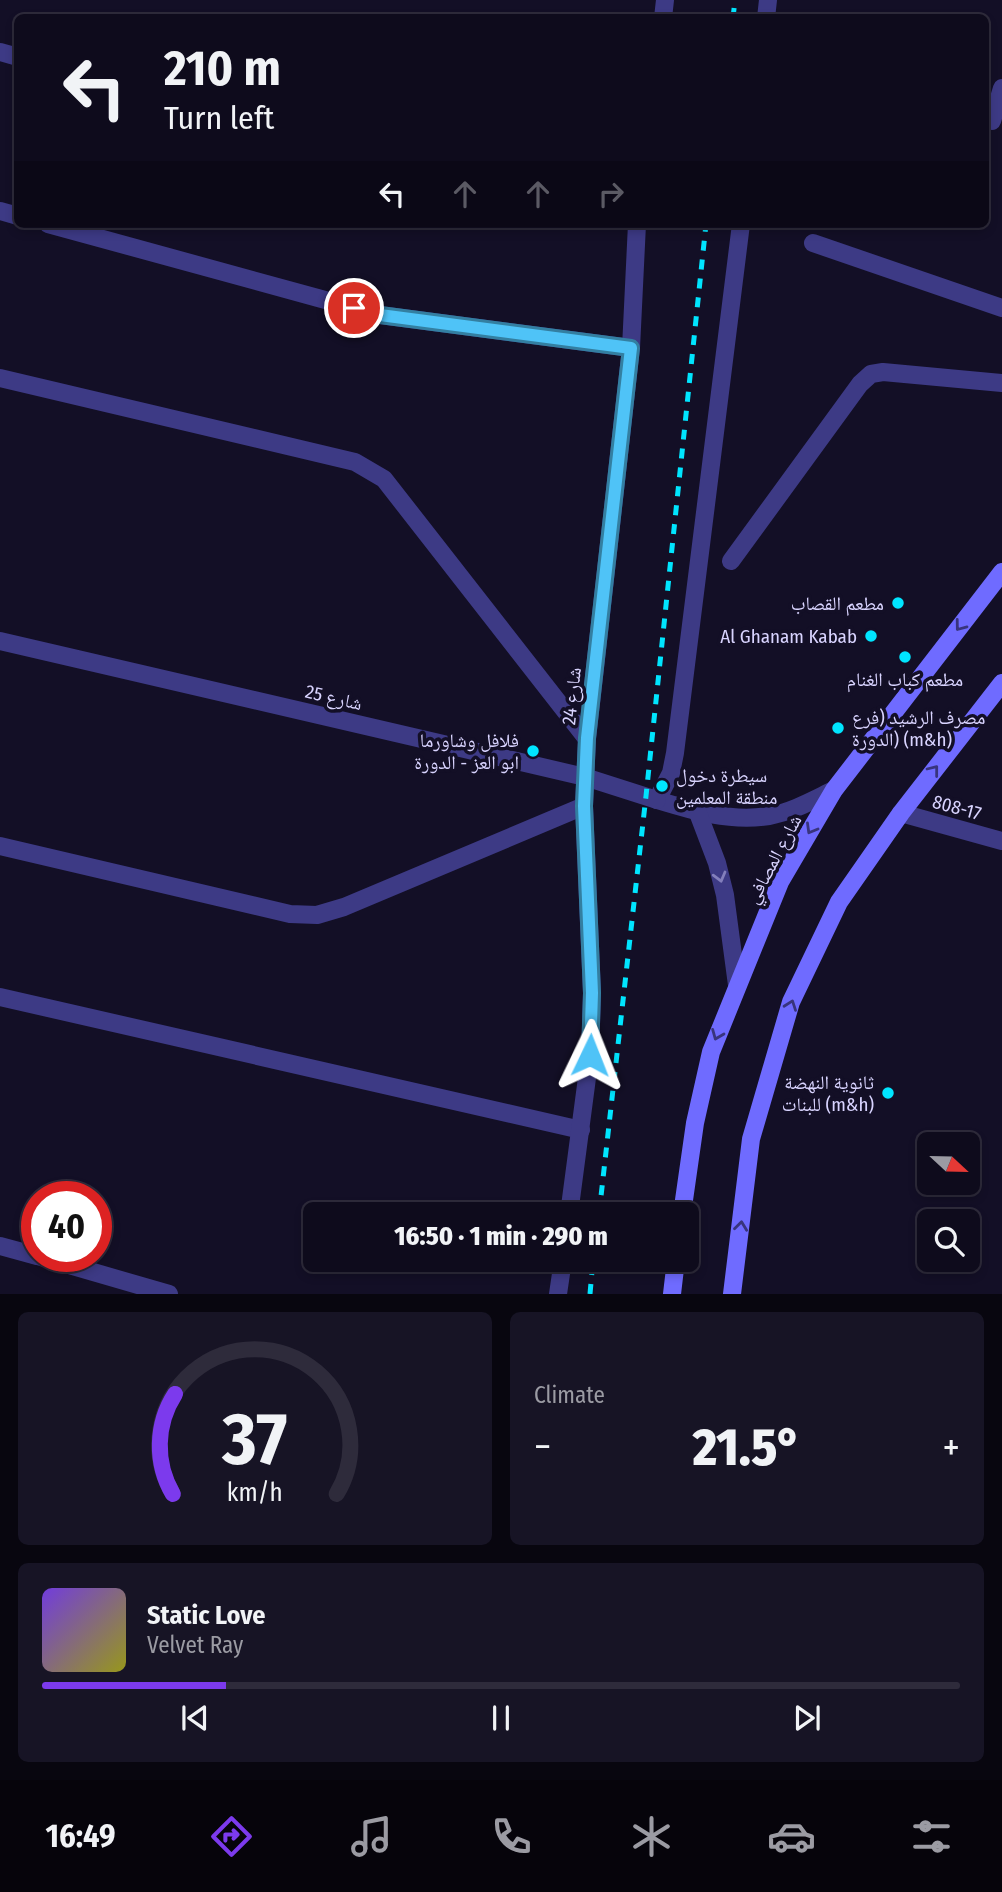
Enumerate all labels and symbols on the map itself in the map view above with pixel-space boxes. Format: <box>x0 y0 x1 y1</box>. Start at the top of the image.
pin <box>324 278 384 338</box>
place label: مطعم القصاب <box>791 592 884 616</box>
marker: مطعم القصاب <box>890 595 906 611</box>
one-way arrow <box>955 618 968 630</box>
place label: Al Ghanam Kabab <box>720 625 857 648</box>
marker: Al Ghanam Kabab <box>863 628 879 644</box>
marker: مطعم كباب الغنام <box>897 649 913 665</box>
street label: شارع 24 <box>557 666 586 726</box>
place label: مطعم كباب الغنام <box>847 668 963 693</box>
street label: شارع 25 <box>303 680 365 715</box>
place label: مصرف الرشيد (فرع الدورة) (m&h) <box>852 706 985 751</box>
marker: مصرف الرشيد (فرع الدورة) (m&h) <box>830 720 846 736</box>
place label: فلافل وشاورما ابو العز - الدورة <box>414 729 519 774</box>
marker: فلافل وشاورما ابو العز - الدورة <box>525 743 541 759</box>
place label: سيطرة دخول منطقة المعلمين <box>676 764 777 809</box>
one-way arrow <box>926 765 939 778</box>
marker: سيطرة دخول منطقة المعلمين <box>654 778 670 794</box>
street label: 808-17 <box>930 790 984 825</box>
street label: شارع المصافي <box>740 811 810 910</box>
one-way arrow <box>807 821 820 834</box>
one-way arrow <box>712 871 726 883</box>
one-way arrow <box>783 999 797 1011</box>
position arrow <box>553 1018 627 1092</box>
one-way arrow <box>712 1029 726 1041</box>
place label: ثانوية النهضة للبنات (m&h) <box>782 1071 874 1116</box>
marker: ثانوية النهضة للبنات (m&h) <box>880 1085 896 1101</box>
north arrow <box>917 1132 980 1195</box>
speed limit sign: 40 <box>21 1181 112 1272</box>
one-way arrow <box>733 1220 748 1232</box>

